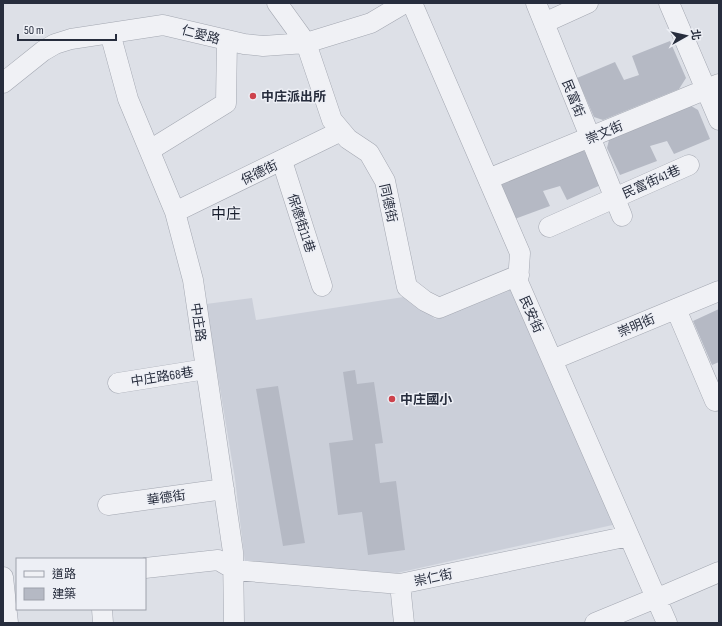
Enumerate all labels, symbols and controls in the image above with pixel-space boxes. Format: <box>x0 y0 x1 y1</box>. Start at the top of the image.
scale bar <box>18 16 116 42</box>
north arrow <box>666 16 706 56</box>
street label: 仁愛路 <box>180 22 222 48</box>
text: 50 m <box>24 23 44 38</box>
text: 北 <box>688 28 703 41</box>
street label: 民富街 <box>558 77 588 119</box>
place label: 中庄派出所 <box>261 89 326 105</box>
marker: 中庄派出所 <box>248 91 258 101</box>
street label: 崇文街 <box>583 118 625 148</box>
street label: 保德街 <box>238 157 280 189</box>
street label: 民富街41巷 <box>620 162 683 202</box>
street label: 同德街 <box>376 182 400 224</box>
street label: 保德街11巷 <box>284 192 318 255</box>
district label: 中庄 <box>211 205 241 224</box>
street label: 民安街 <box>516 293 546 335</box>
street label: 中庄路 <box>187 302 209 343</box>
street label: 崇明街 <box>615 311 657 341</box>
street label: 中庄路68巷 <box>130 364 195 390</box>
place label: 中庄國小 <box>400 392 453 408</box>
marker: 中庄國小 <box>387 394 397 404</box>
street label: 華德街 <box>146 487 187 509</box>
legend <box>16 558 146 610</box>
street label: 崇仁街 <box>412 566 454 590</box>
text: 道路 <box>52 567 76 582</box>
text: 建築 <box>52 587 76 602</box>

